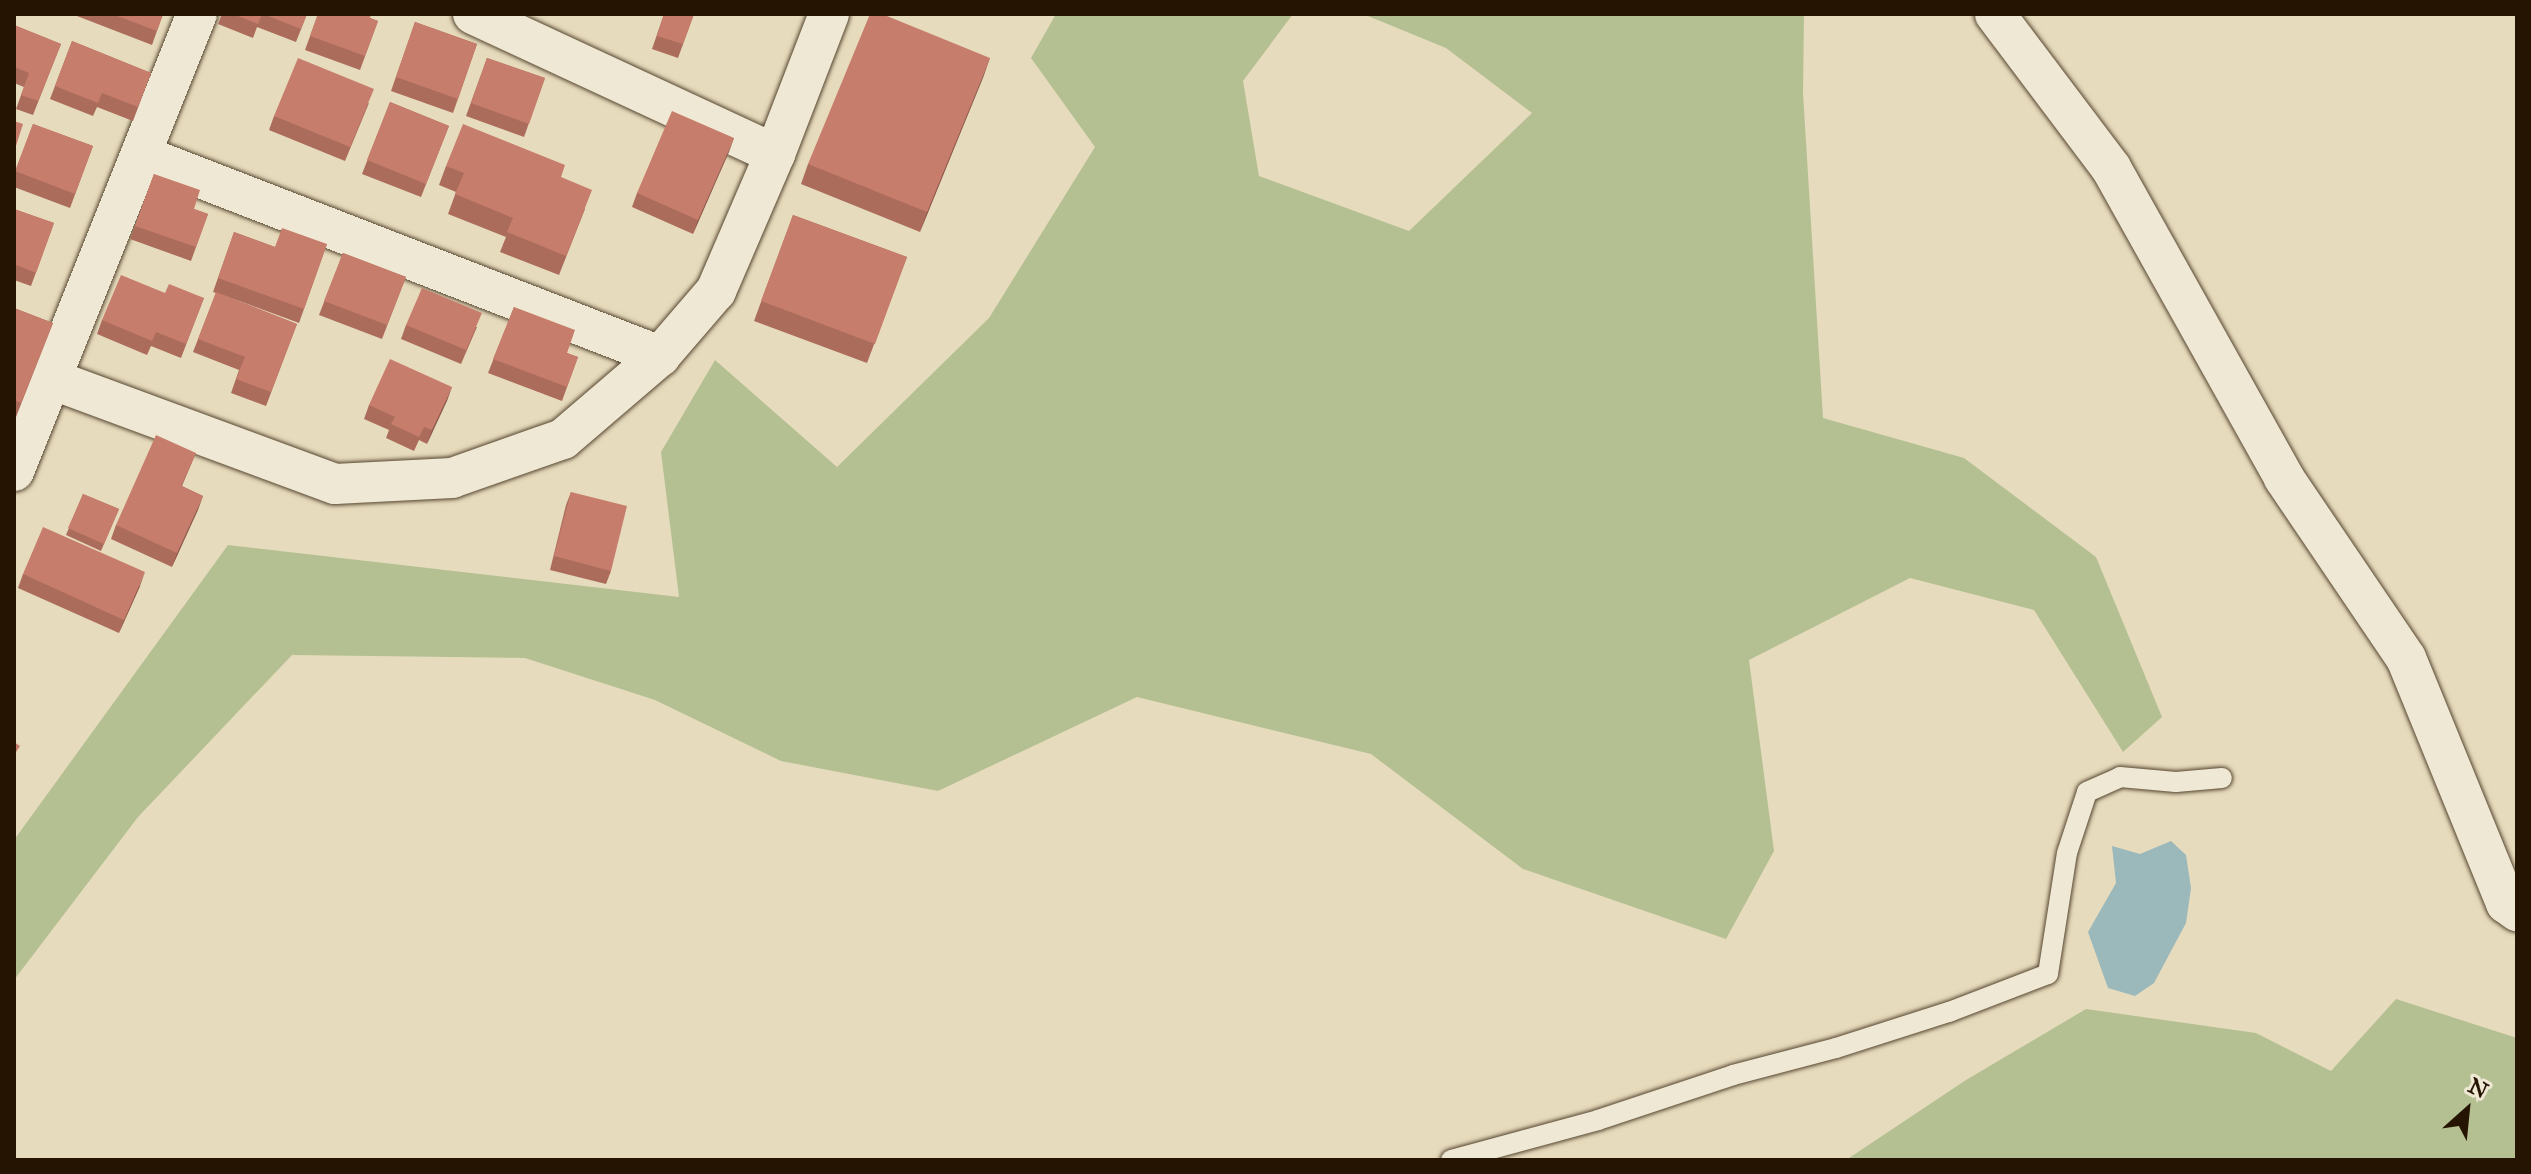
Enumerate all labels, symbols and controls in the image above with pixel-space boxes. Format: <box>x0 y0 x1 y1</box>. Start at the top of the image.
north arrow <box>2427 1070 2507 1150</box>
text: N <box>2464 1072 2493 1104</box>

